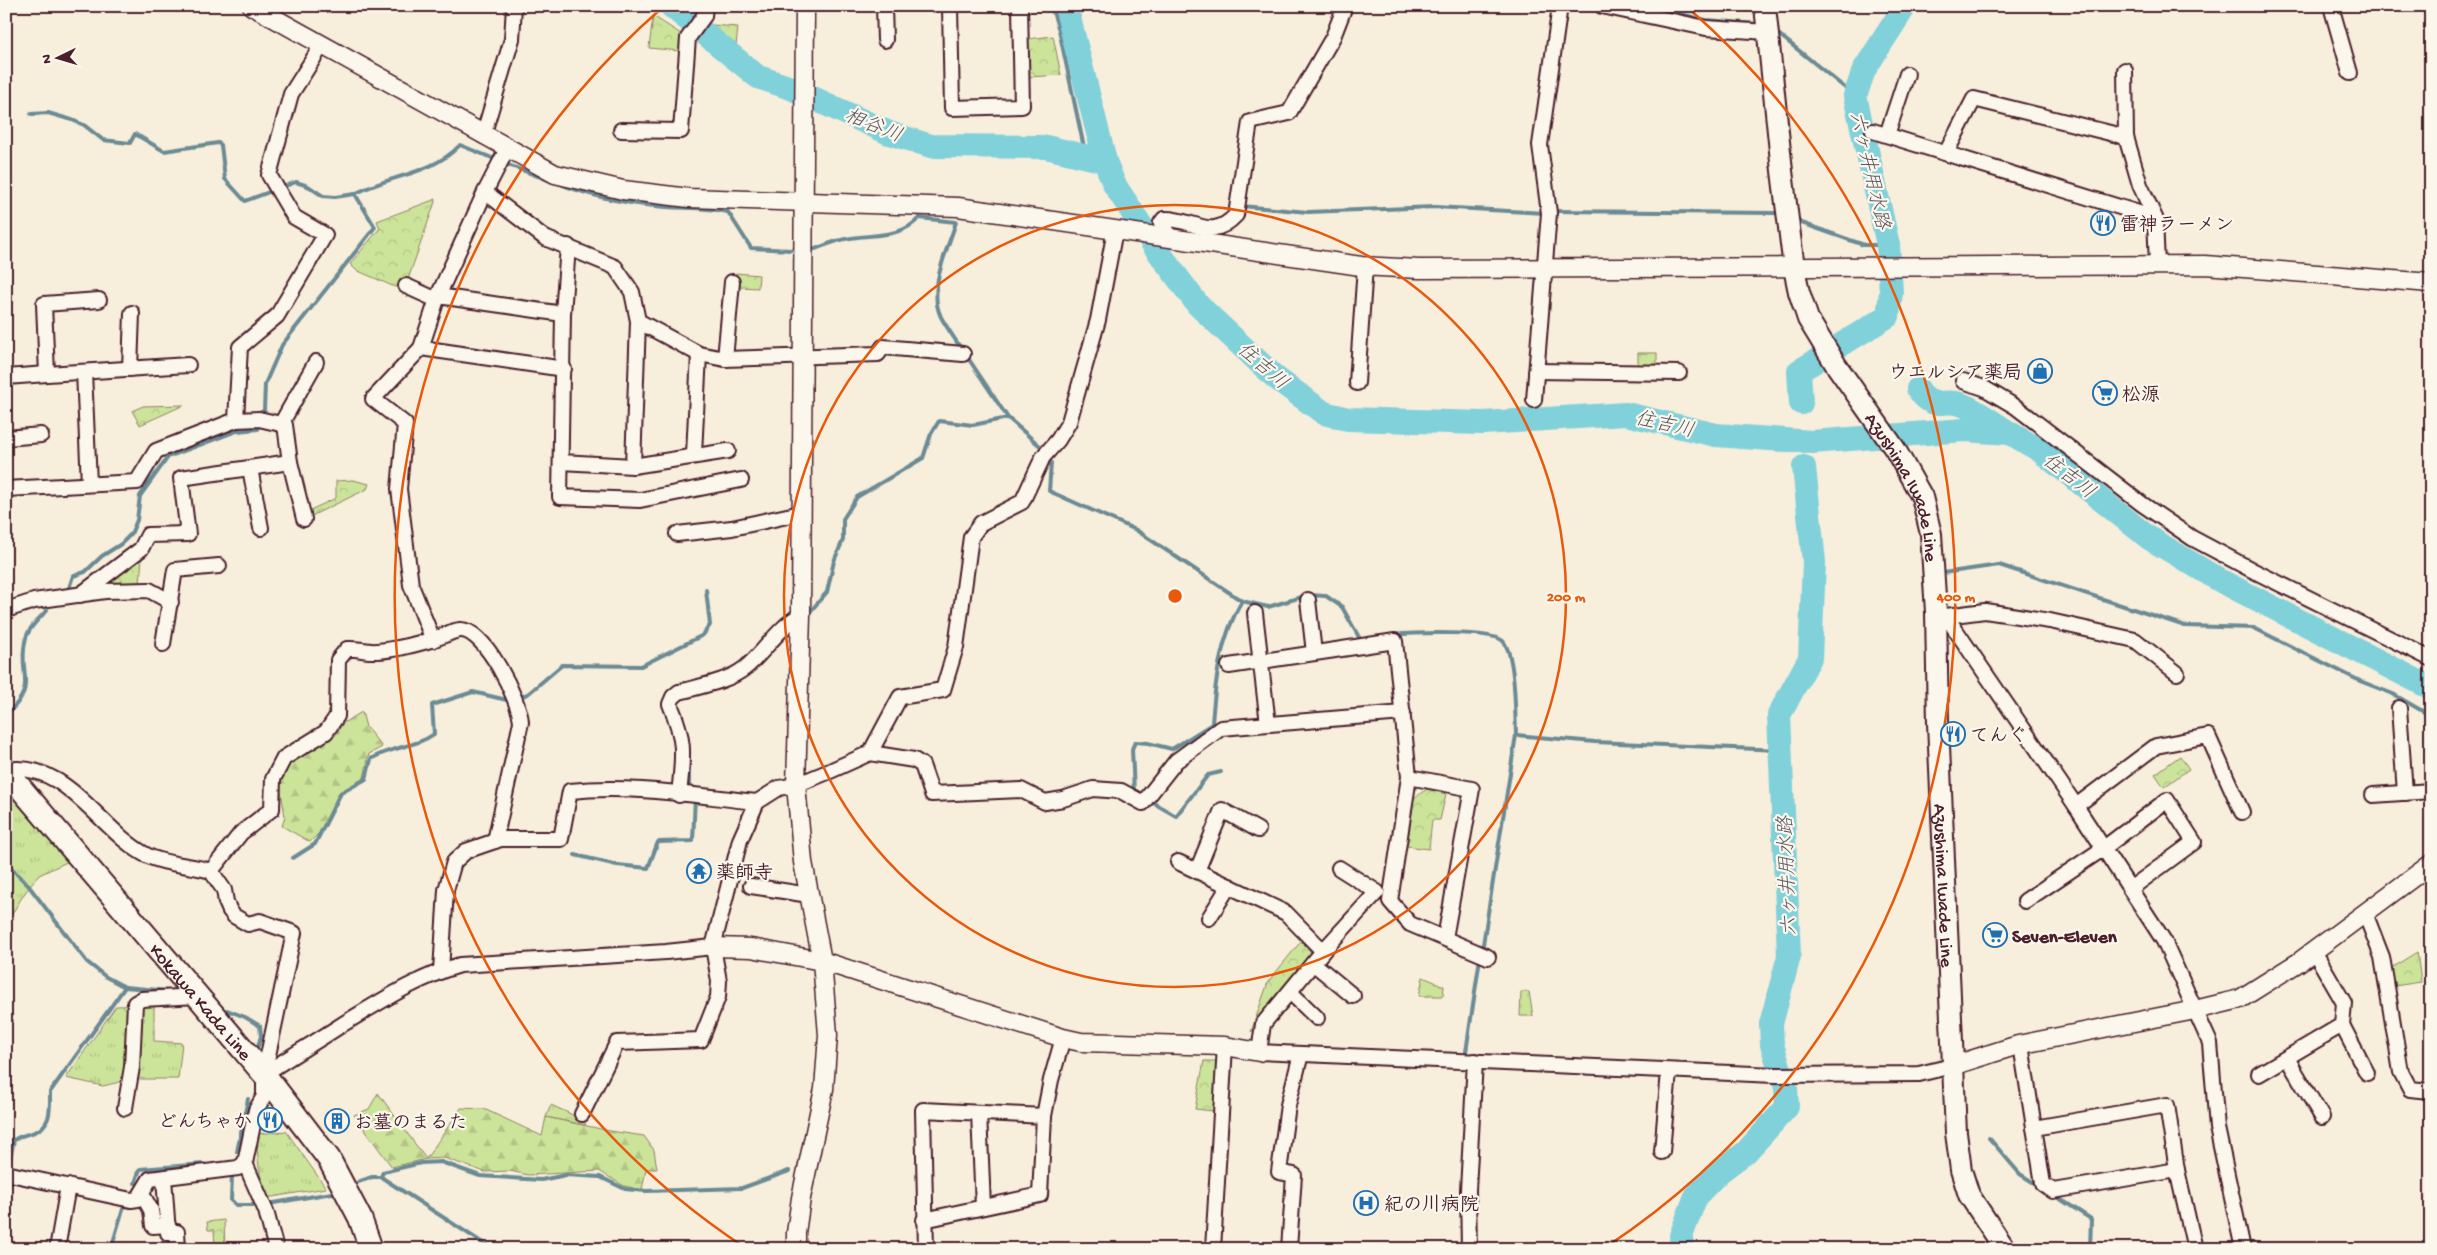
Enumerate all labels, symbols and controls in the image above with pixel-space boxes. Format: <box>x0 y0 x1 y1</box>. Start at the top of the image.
north arrow <box>32 32 82 82</box>
text: N <box>39 54 56 64</box>
water label: 相谷川 <box>841 104 905 149</box>
water label: 六ヶ井用水路 <box>1843 109 1894 233</box>
restaurant icon: 雷神ラーメン <box>2090 210 2116 236</box>
place label: 雷神ラーメン <box>2120 214 2234 238</box>
water label: 住吉川 <box>1232 339 1293 396</box>
shop icon: ウエルシア薬局 <box>2027 358 2053 384</box>
place label: ウエルシア薬局 <box>1889 362 2022 386</box>
supermarket icon: 松源 <box>2092 380 2118 406</box>
place label: 松源 <box>2122 385 2160 408</box>
water label: 住吉川 <box>1632 407 1696 444</box>
street label: Azushima Iwade Line <box>1858 409 1941 563</box>
water label: 住吉川 <box>2037 449 2099 505</box>
centre of rings <box>1166 587 1184 605</box>
text: 200 m <box>1547 589 1586 607</box>
text: 400 m <box>1936 589 1976 607</box>
restaurant icon: てんぐ <box>1940 721 1966 747</box>
place label: てんぐ <box>1970 726 2027 749</box>
street label: Azushima Iwade Line <box>1927 803 1957 968</box>
water label: 六ヶ井用水路 <box>1774 815 1803 936</box>
temple icon: 薬師寺 <box>686 858 712 884</box>
place label: 薬師寺 <box>716 862 773 886</box>
supermarket icon: Seven-Eleven <box>1982 922 2008 948</box>
place label: Seven-Eleven <box>2012 927 2118 950</box>
street label: Kokawa Kada Line <box>143 940 255 1067</box>
restaurant icon: どんちゃか <box>257 1107 283 1133</box>
building icon: お墓のまるた <box>324 1108 350 1134</box>
place label: どんちゃか <box>157 1112 252 1135</box>
place label: お墓のまるた <box>354 1112 468 1136</box>
hospital icon: 紀の川病院 <box>1353 1190 1379 1216</box>
place label: 紀の川病院 <box>1384 1194 1479 1218</box>

